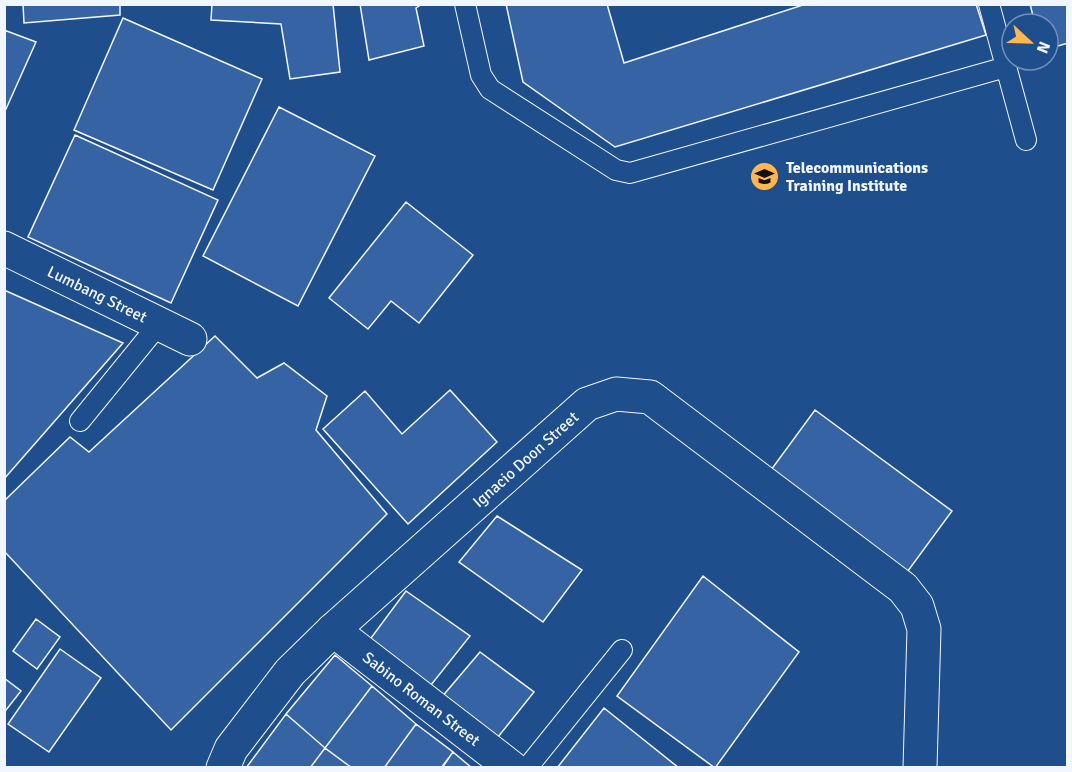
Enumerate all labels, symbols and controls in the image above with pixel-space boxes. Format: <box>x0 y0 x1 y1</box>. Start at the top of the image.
north arrow <box>1000 12 1060 72</box>
text: N <box>1032 38 1054 56</box>
place label: Telecommunications Training Institute <box>786 158 928 196</box>
school or university icon: Telecommunications Training Institute <box>749 160 781 192</box>
street label: Lumbang Street <box>44 262 150 328</box>
street label: Ignacio Doon Street <box>469 407 583 512</box>
street label: Sabino Roman Street <box>358 648 484 751</box>

